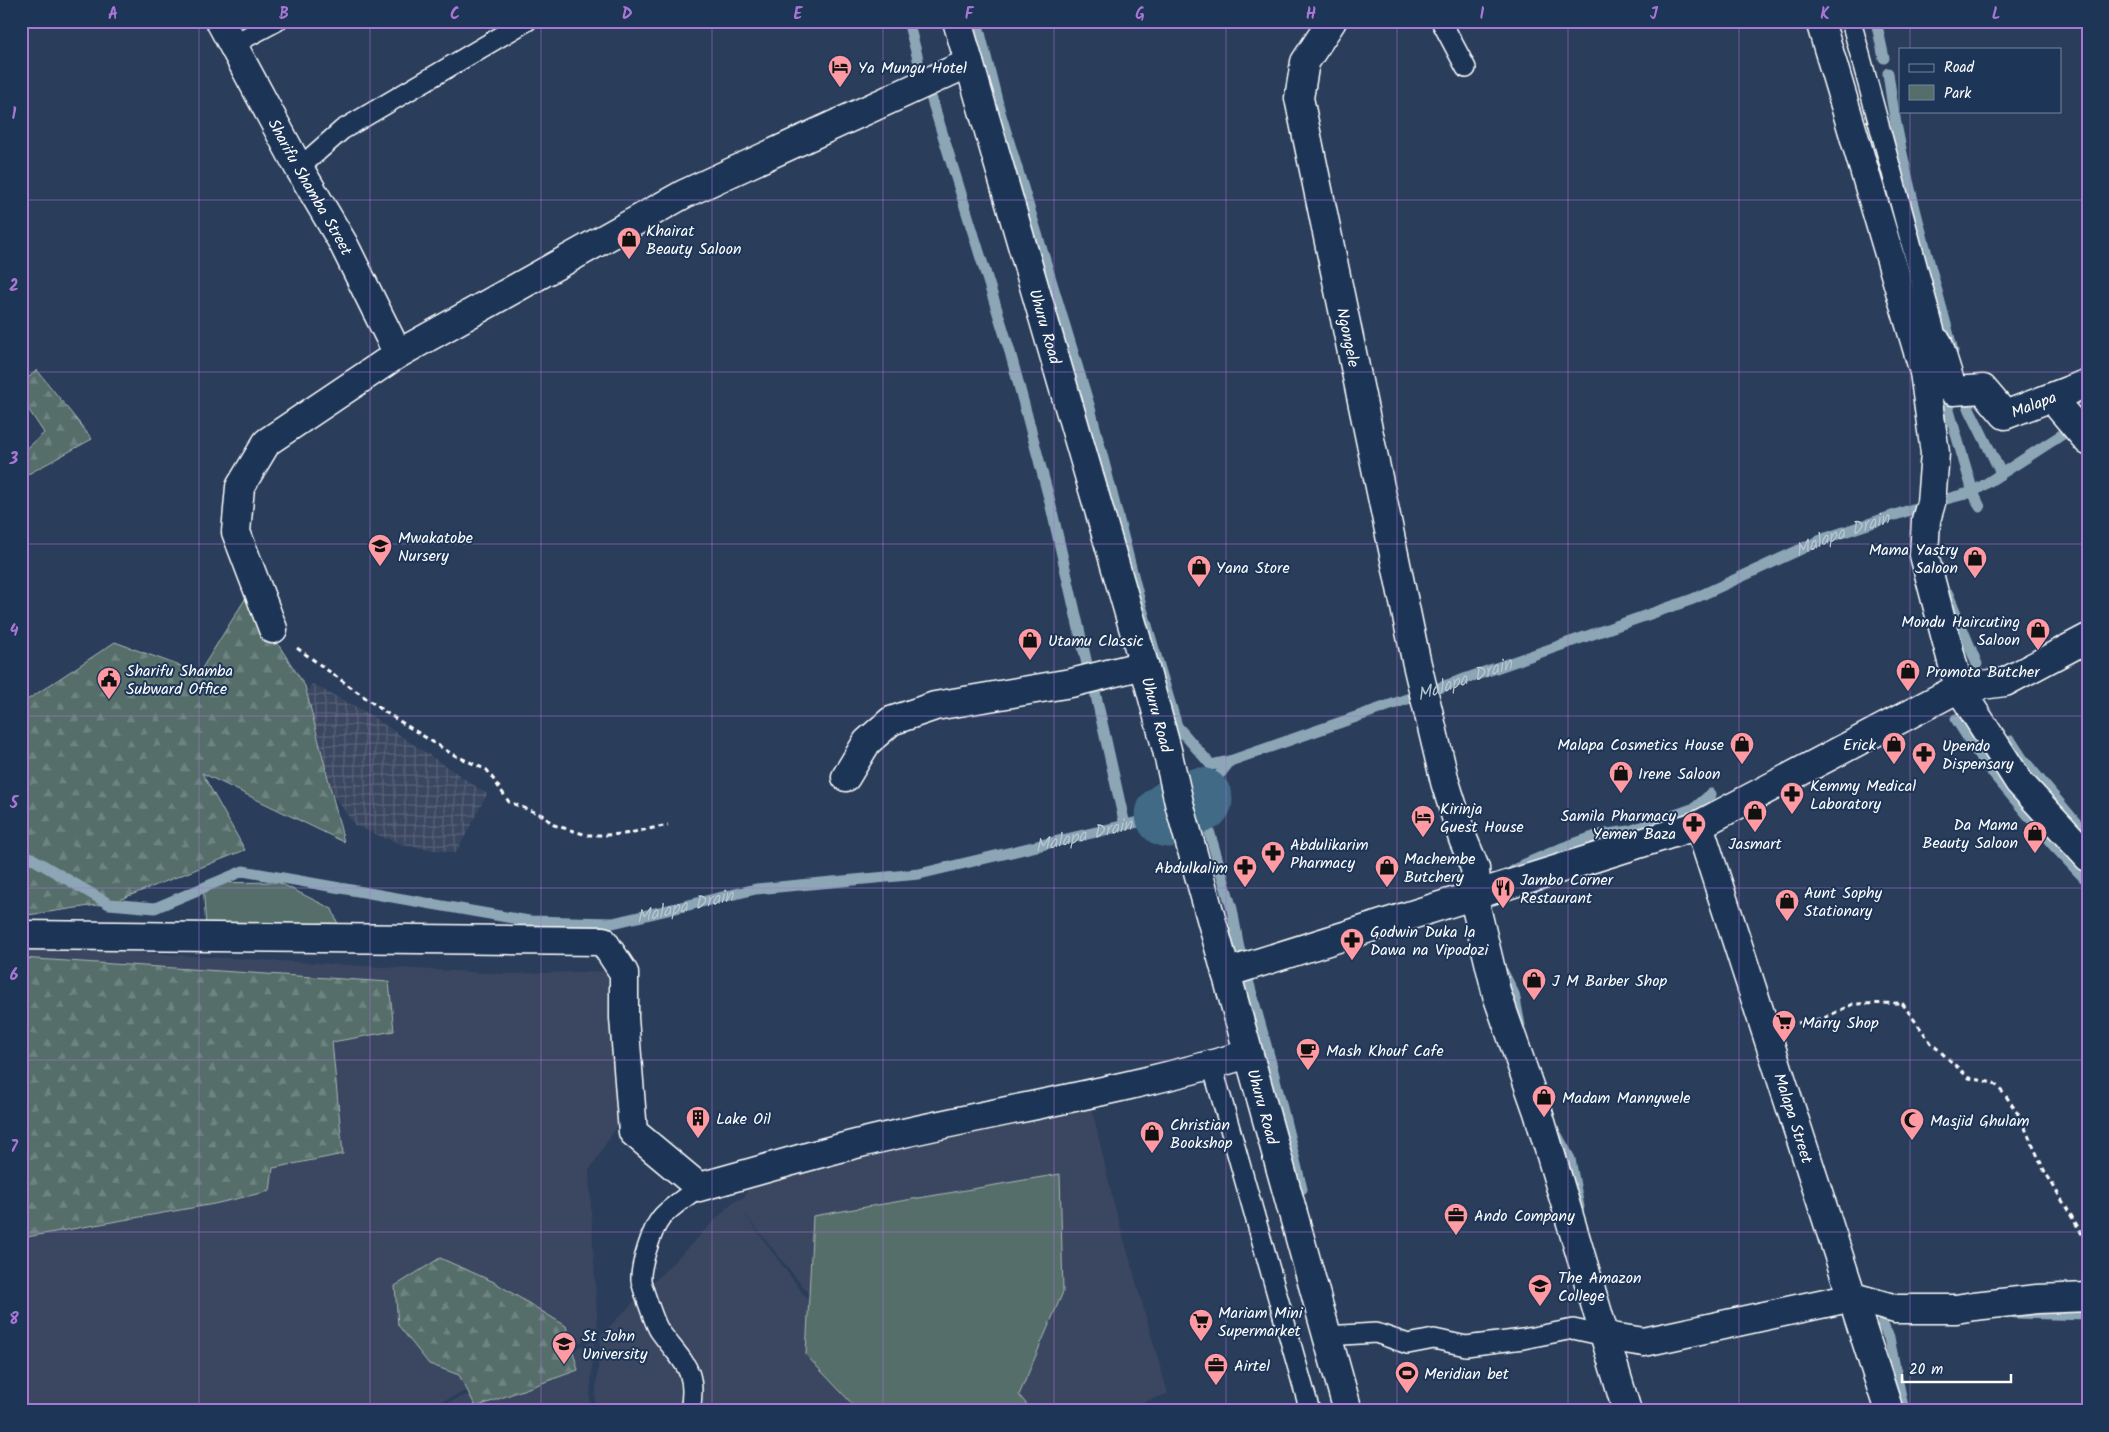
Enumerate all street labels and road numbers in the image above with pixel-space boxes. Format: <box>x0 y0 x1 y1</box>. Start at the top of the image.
street label: Sharifu Shamba Street <box>261 114 359 261</box>
street label: Uhuru Road <box>1021 286 1067 368</box>
street label: Ngongele <box>1329 306 1366 370</box>
street label: Malapa <box>2008 385 2060 426</box>
street label: Uhuru Road <box>1134 674 1178 757</box>
street label: Uhuru Road <box>1239 1066 1285 1149</box>
street label: Malapa Street <box>1766 1070 1819 1168</box>

